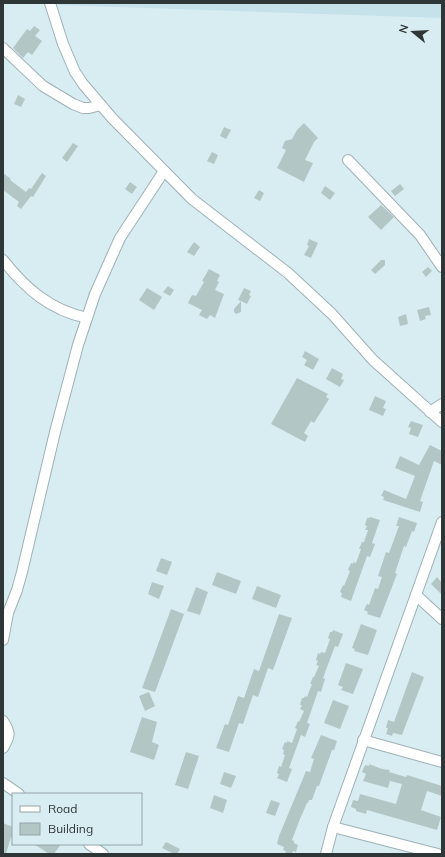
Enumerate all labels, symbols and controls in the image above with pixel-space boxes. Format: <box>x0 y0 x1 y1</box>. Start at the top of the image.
north arrow <box>393 12 433 52</box>
text: N <box>396 23 411 35</box>
legend <box>12 793 142 845</box>
text: Road <box>48 801 77 816</box>
text: Building <box>48 821 93 836</box>

